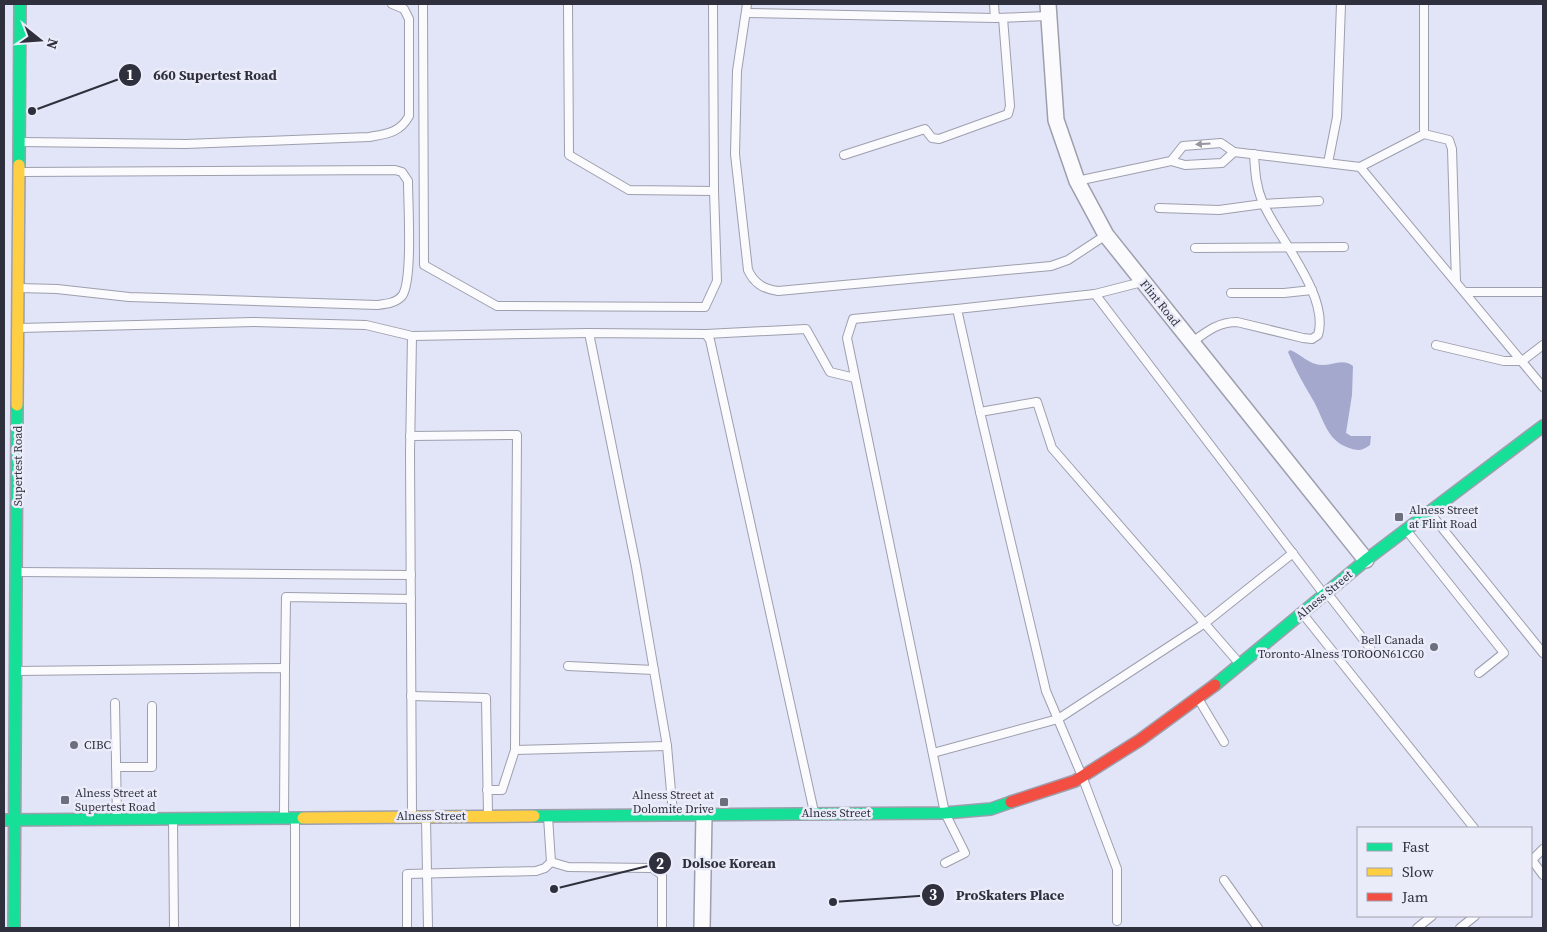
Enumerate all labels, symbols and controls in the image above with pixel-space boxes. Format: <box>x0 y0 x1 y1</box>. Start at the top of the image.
north arrow <box>15 15 65 65</box>
text: N <box>41 36 63 52</box>
callout: 660 Supertest Road <box>118 61 287 90</box>
text: 1 <box>126 64 134 85</box>
text: 660 Supertest Road <box>153 65 278 85</box>
one-way arrow <box>1195 140 1211 148</box>
street label: Flint Road <box>1136 277 1184 330</box>
street label: Supertest Road <box>10 426 26 506</box>
place label: Alness Street at Flint Road <box>1409 502 1478 532</box>
marker: Alness Street at Flint Road <box>1393 511 1405 523</box>
street label: Alness Street <box>1292 567 1356 623</box>
place label: Bell Canada Toronto-Alness TOROON61CG0 <box>1258 632 1425 662</box>
marker: Bell Canada Toronto-Alness TOROON61CG0 <box>1428 641 1440 653</box>
place label: CIBC <box>84 737 111 753</box>
marker: CIBC <box>68 739 80 751</box>
place label: Alness Street at Supertest Road <box>75 785 157 815</box>
place label: Alness Street at Dolomite Drive <box>632 787 714 817</box>
marker: Alness Street at Supertest Road <box>59 794 71 806</box>
marker: Alness Street at Dolomite Drive <box>718 796 730 808</box>
street label: Alness Street <box>801 805 871 821</box>
street label: Alness Street <box>396 808 466 824</box>
legend <box>1357 827 1532 917</box>
text: Fast <box>1402 836 1429 857</box>
callout: Dolsoe Korean <box>647 849 786 878</box>
text: 2 <box>656 853 664 874</box>
text: Dolsoe Korean <box>682 853 776 873</box>
text: Slow <box>1402 861 1434 882</box>
callout: ProSkaters Place <box>920 881 1074 910</box>
text: 3 <box>929 884 937 905</box>
text: ProSkaters Place <box>956 885 1064 905</box>
text: Jam <box>1401 886 1429 907</box>

